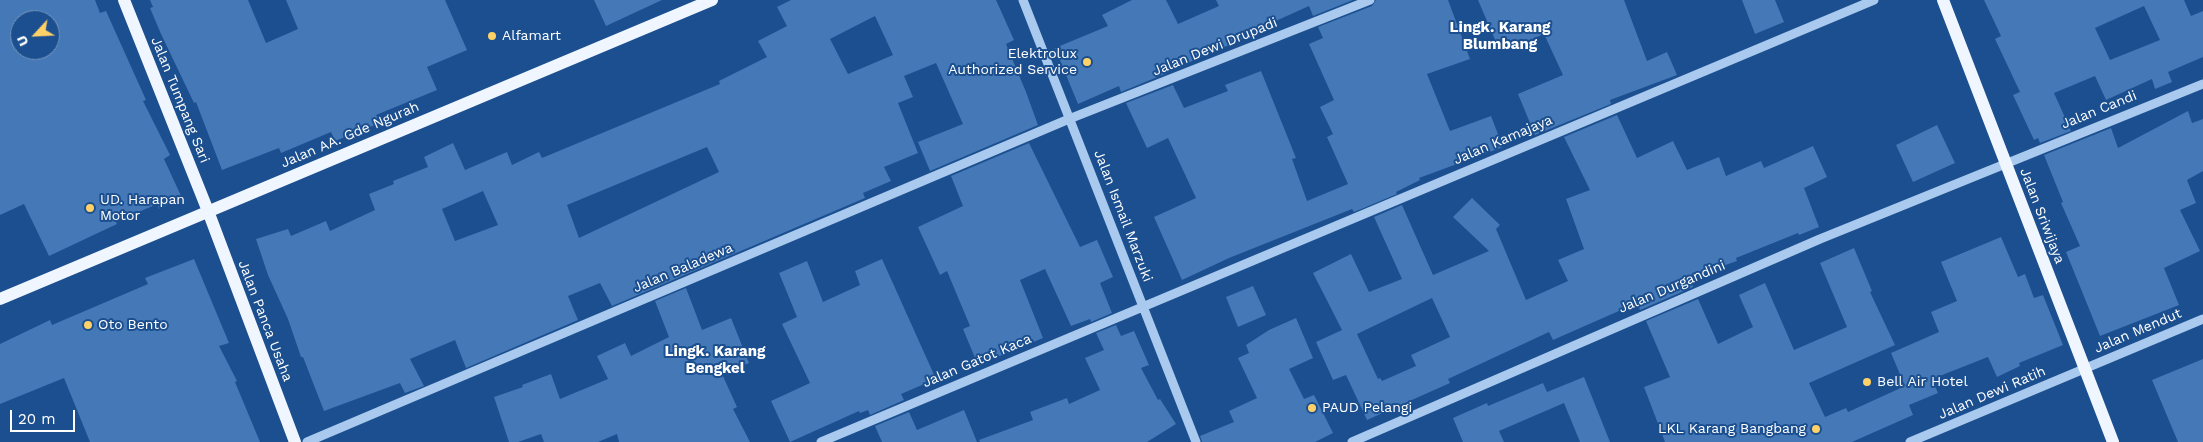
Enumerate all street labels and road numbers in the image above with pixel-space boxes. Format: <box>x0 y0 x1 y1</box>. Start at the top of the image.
street label: Jalan Dewi Drupadi <box>1150 14 1280 80</box>
street label: Jalan Tumpang Sari <box>147 34 213 166</box>
street label: Jalan Candi <box>2059 87 2139 133</box>
street label: Jalan AA. Gde Ngurah <box>278 98 422 172</box>
street label: Jalan Kamajaya <box>1451 112 1555 168</box>
street label: Jalan Ismail Marzuki <box>1090 148 1156 284</box>
street label: Jalan Sriwijaya <box>2016 166 2068 266</box>
street label: Jalan Baladewa <box>631 239 735 297</box>
street label: Jalan Durgandini <box>1616 257 1728 317</box>
street label: Jalan Panca Usaha <box>234 258 296 384</box>
street label: Jalan Mendut <box>2092 305 2184 357</box>
street label: Jalan Gatot Kaca <box>920 331 1034 391</box>
street label: Jalan Dewi Ratih <box>1936 363 2048 423</box>

